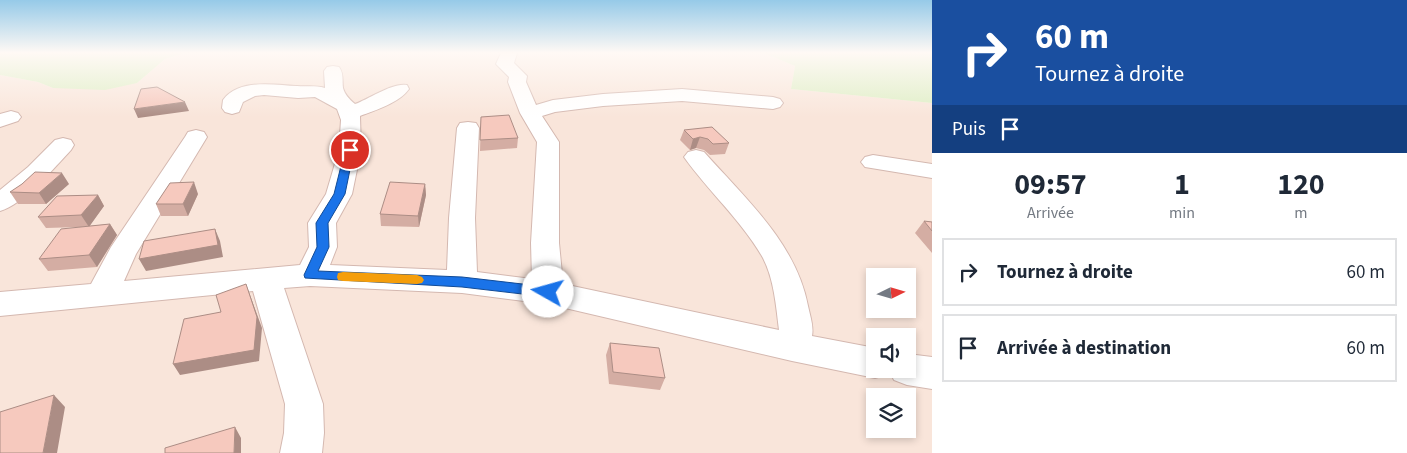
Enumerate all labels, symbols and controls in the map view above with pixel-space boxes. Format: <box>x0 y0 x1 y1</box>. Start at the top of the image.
text: 60 m <box>1035 12 1109 62</box>
icon: right <box>952 20 1017 85</box>
text: Tournez à droite <box>1035 58 1184 90</box>
icon: arrive <box>996 115 1024 143</box>
text: Puis <box>952 116 986 143</box>
pin <box>329 129 371 171</box>
icon: arrive <box>336 136 364 164</box>
text: 09:57 <box>1014 163 1087 206</box>
text: 1 <box>1174 163 1190 206</box>
text: 120 <box>1277 163 1325 206</box>
text: Arrivée <box>1027 202 1074 224</box>
text: min <box>1169 202 1195 224</box>
text: m <box>1294 202 1308 224</box>
icon: right <box>954 258 982 286</box>
text: Tournez à droite <box>997 259 1133 286</box>
text: 60 m <box>1347 259 1385 286</box>
position arrow <box>521 265 573 317</box>
north arrow <box>866 268 916 318</box>
map controls <box>866 268 916 438</box>
button: sound <box>866 328 916 378</box>
icon: arrive <box>954 334 982 362</box>
text: Arrivée à destination <box>997 335 1171 362</box>
text: 60 m <box>1347 335 1385 362</box>
button: layers <box>866 388 916 438</box>

